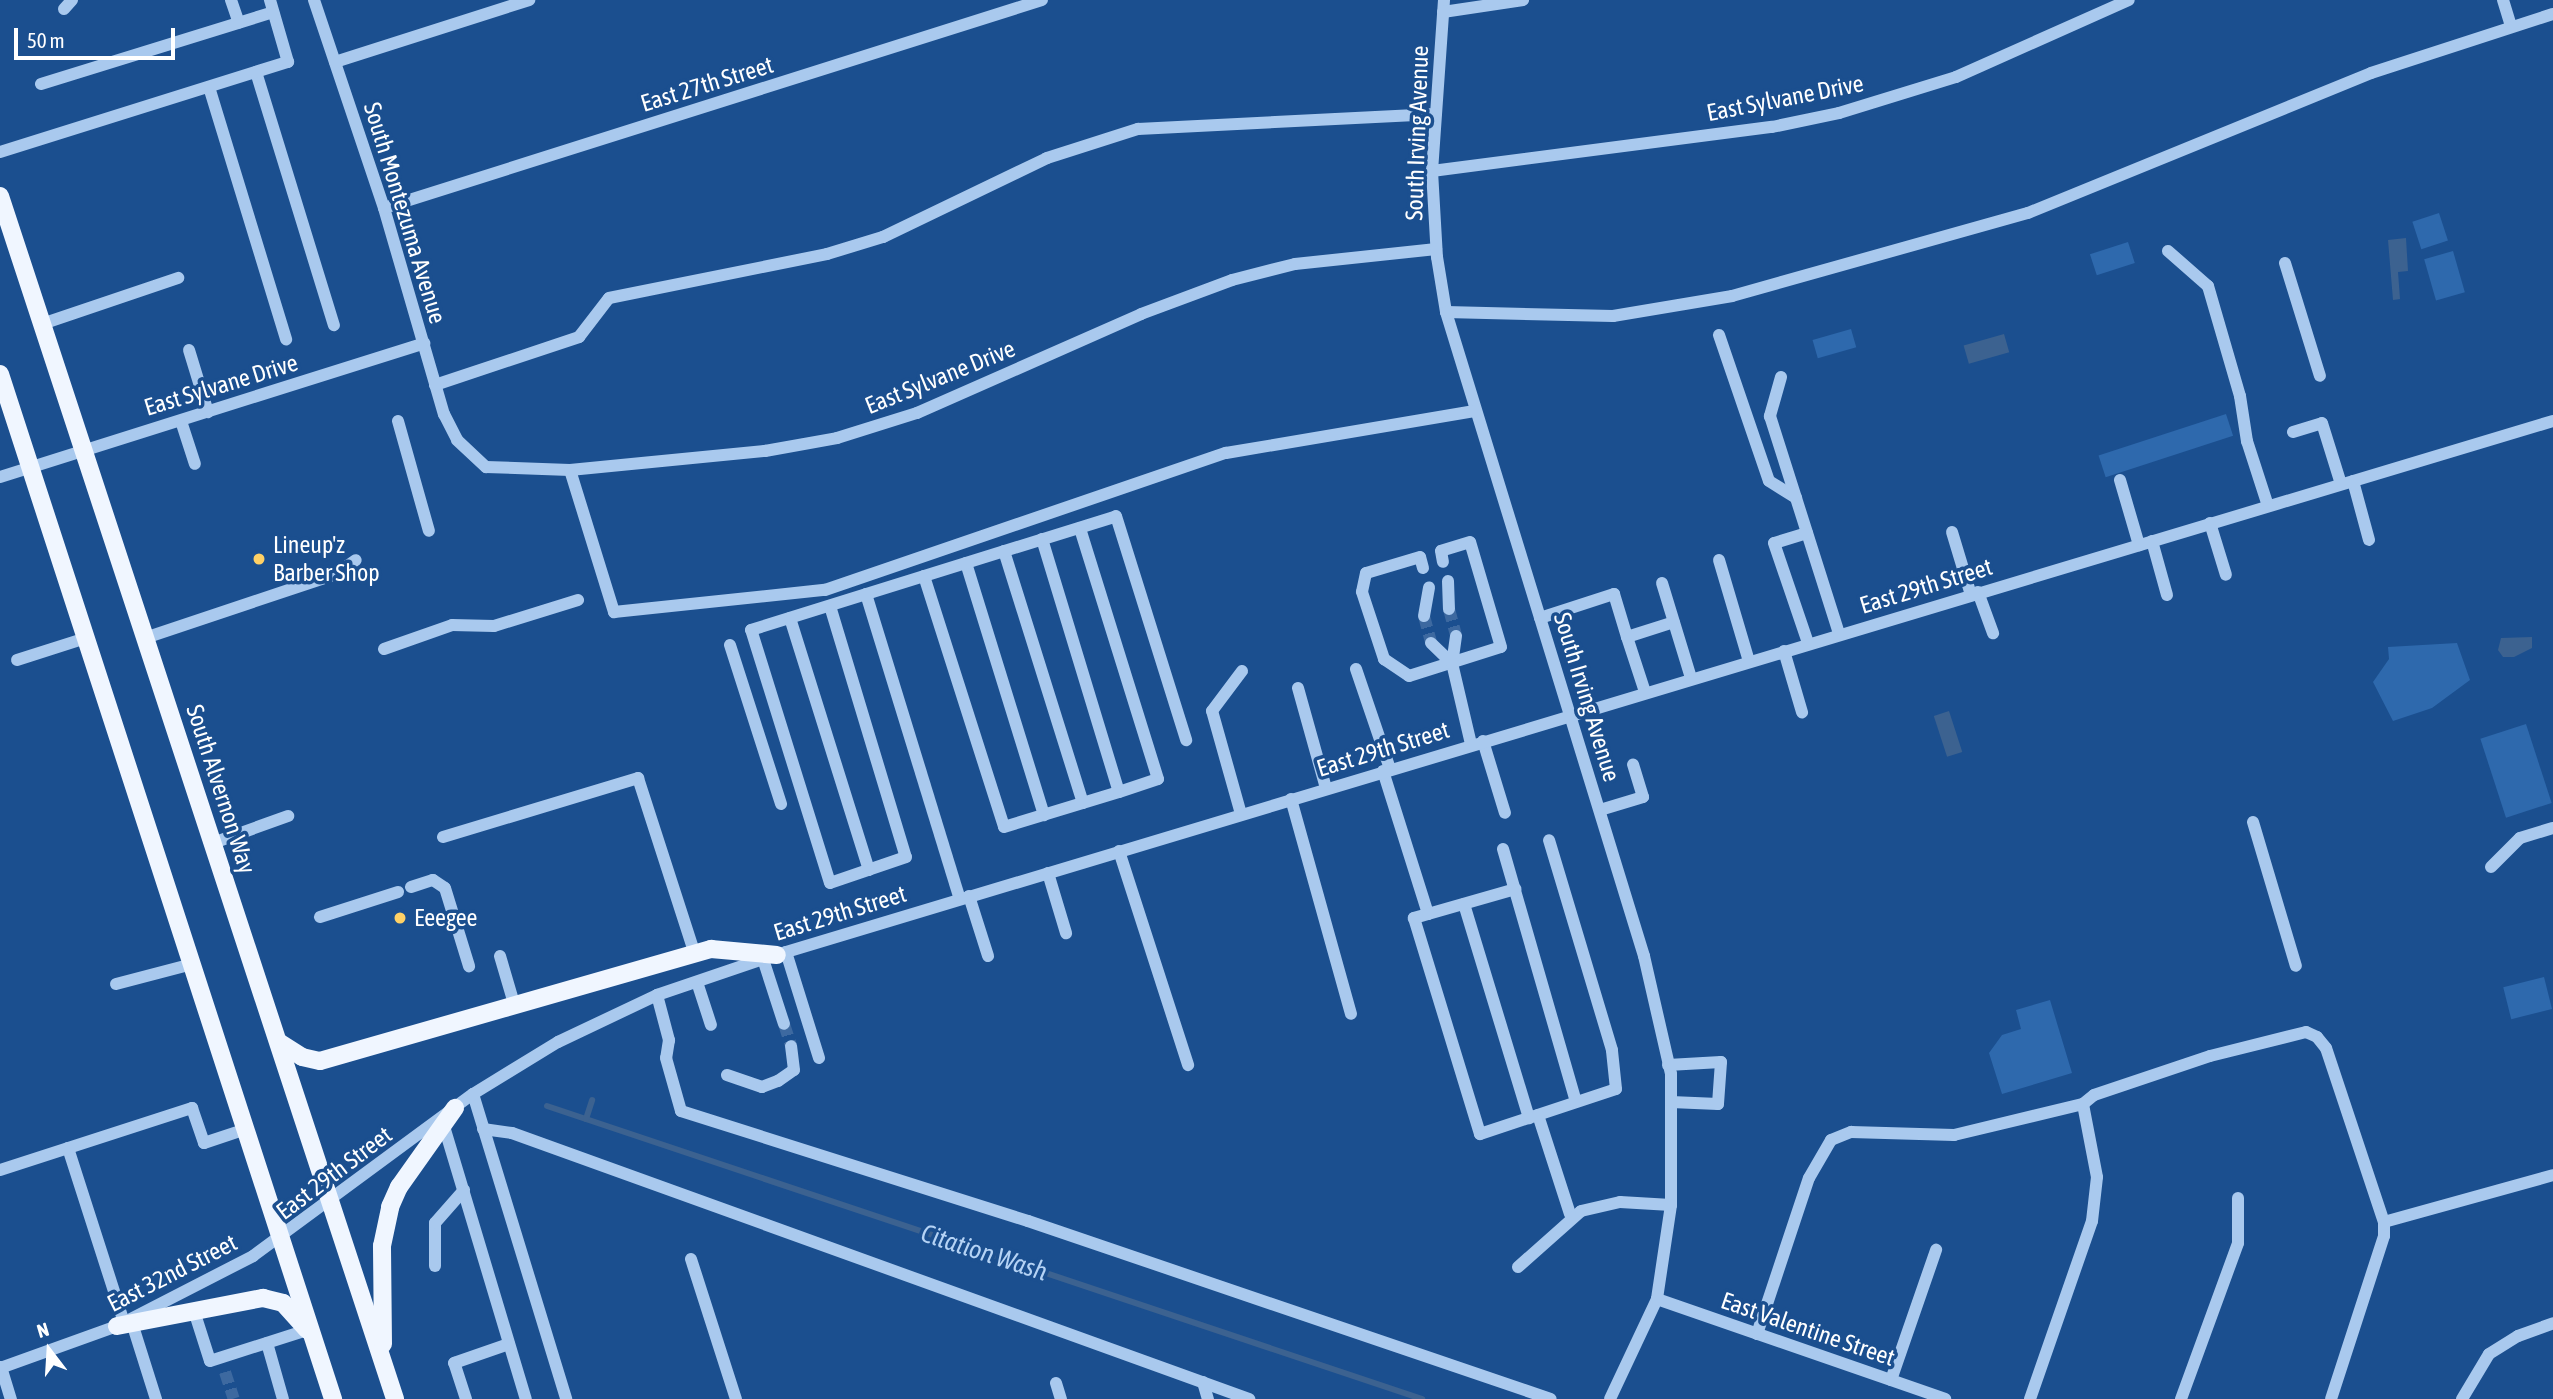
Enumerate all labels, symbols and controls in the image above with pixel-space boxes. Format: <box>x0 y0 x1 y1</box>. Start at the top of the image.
scale bar <box>18 14 178 58</box>
text: 50 m <box>27 28 65 52</box>
street label: South Irving Avenue <box>1400 45 1434 221</box>
street label: East 27th Street <box>637 50 777 118</box>
street label: East Sylvane Drive <box>1704 69 1866 127</box>
street label: South Montezuma Avenue <box>358 99 452 327</box>
street label: East Sylvane Drive <box>861 334 1019 420</box>
street label: East Sylvane Drive <box>141 348 301 422</box>
place label: Lineup'z Barber Shop <box>273 531 380 587</box>
marker: Lineup'z Barber Shop <box>251 551 267 567</box>
street label: East 29th Street <box>1856 552 1996 620</box>
street label: South Irving Avenue <box>1548 609 1626 785</box>
street label: South Alvernon Way <box>180 701 262 877</box>
street label: East 29th Street <box>1313 715 1453 783</box>
street label: East 29th Street <box>770 879 910 947</box>
place label: Eeegee <box>414 904 477 932</box>
marker: Eeegee <box>392 910 408 926</box>
street label: East 29th Street <box>271 1120 397 1226</box>
water label: Citation Wash <box>917 1218 1051 1288</box>
street label: East 32nd Street <box>102 1228 242 1318</box>
street label: East Valentine Street <box>1717 1286 1899 1372</box>
north arrow <box>14 1315 84 1385</box>
text: N <box>34 1318 51 1342</box>

